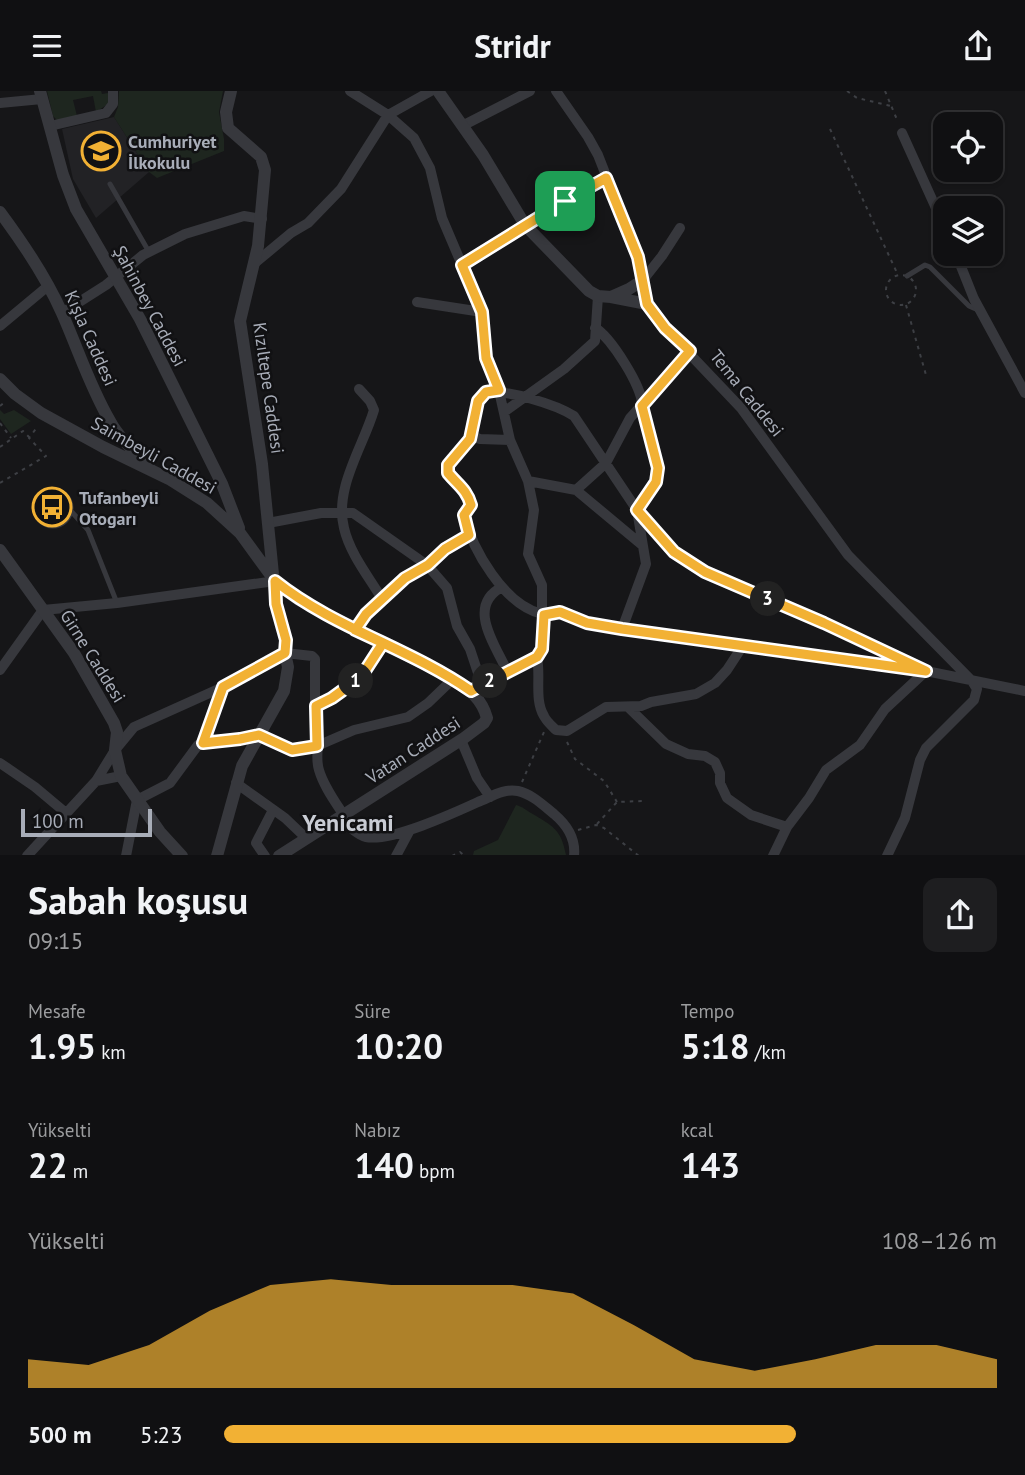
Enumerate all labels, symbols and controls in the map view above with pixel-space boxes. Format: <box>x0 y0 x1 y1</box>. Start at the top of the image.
text: Stridr <box>474 25 551 67</box>
icon: menu <box>28 27 66 65</box>
icon: share <box>959 27 997 65</box>
map controls <box>933 112 1003 266</box>
button: locate <box>933 112 1003 182</box>
school or university icon: Cumhuriyet İlkokulu <box>80 130 122 172</box>
place label: Cumhuriyet İlkokulu <box>128 130 217 174</box>
pin <box>535 171 595 231</box>
icon: arrive <box>546 182 584 220</box>
button: layers <box>933 196 1003 266</box>
street label: Şahinbey Caddesi <box>108 242 192 370</box>
street label: Kışla Caddesi <box>60 287 122 389</box>
street label: Kızıltepe Caddesi <box>248 321 290 455</box>
street label: Tema Caddesi <box>705 345 789 441</box>
street label: Saimbeyli Caddesi <box>87 411 221 499</box>
bus stop icon: Tufanbeyli Otogarı <box>31 486 73 528</box>
place label: Tufanbeyli Otogarı <box>79 486 159 530</box>
pin: 3 <box>750 581 786 617</box>
text: 3 <box>762 586 773 610</box>
street label: Girne Caddesi <box>55 605 131 707</box>
pin: 1 <box>338 663 374 699</box>
pin: 2 <box>472 663 508 699</box>
text: 1 <box>350 668 361 692</box>
text: 2 <box>484 668 495 692</box>
street label: Vatan Caddesi <box>361 711 464 790</box>
scale bar <box>21 807 152 838</box>
district label: Yenicami <box>301 807 394 838</box>
text: 100 m <box>32 809 84 833</box>
text: Sabah koşusu <box>28 875 248 924</box>
button: share <box>923 878 997 952</box>
text: 09:15 <box>28 926 83 955</box>
text: Mesafe <box>28 999 86 1023</box>
text: Süre <box>354 999 391 1023</box>
text: Tempo <box>681 999 734 1023</box>
text: 1.95 <box>28 1023 96 1069</box>
text: 10:20 <box>354 1023 443 1069</box>
text: 5:18 <box>681 1023 750 1069</box>
text: km <box>96 1040 126 1064</box>
text: /km <box>750 1040 786 1064</box>
text: Yükselti <box>28 1118 92 1142</box>
text: Nabız <box>354 1118 400 1142</box>
text: kcal <box>681 1118 713 1142</box>
text: 22 <box>28 1142 68 1188</box>
text: 140 <box>354 1142 414 1188</box>
text: 143 <box>681 1142 740 1188</box>
text: m <box>68 1159 88 1183</box>
text: bpm <box>414 1159 455 1183</box>
text: Yükselti <box>28 1226 105 1255</box>
text: 108–126 m <box>882 1226 997 1255</box>
text: 500 m <box>28 1420 91 1449</box>
text: 5:23 <box>140 1420 183 1449</box>

